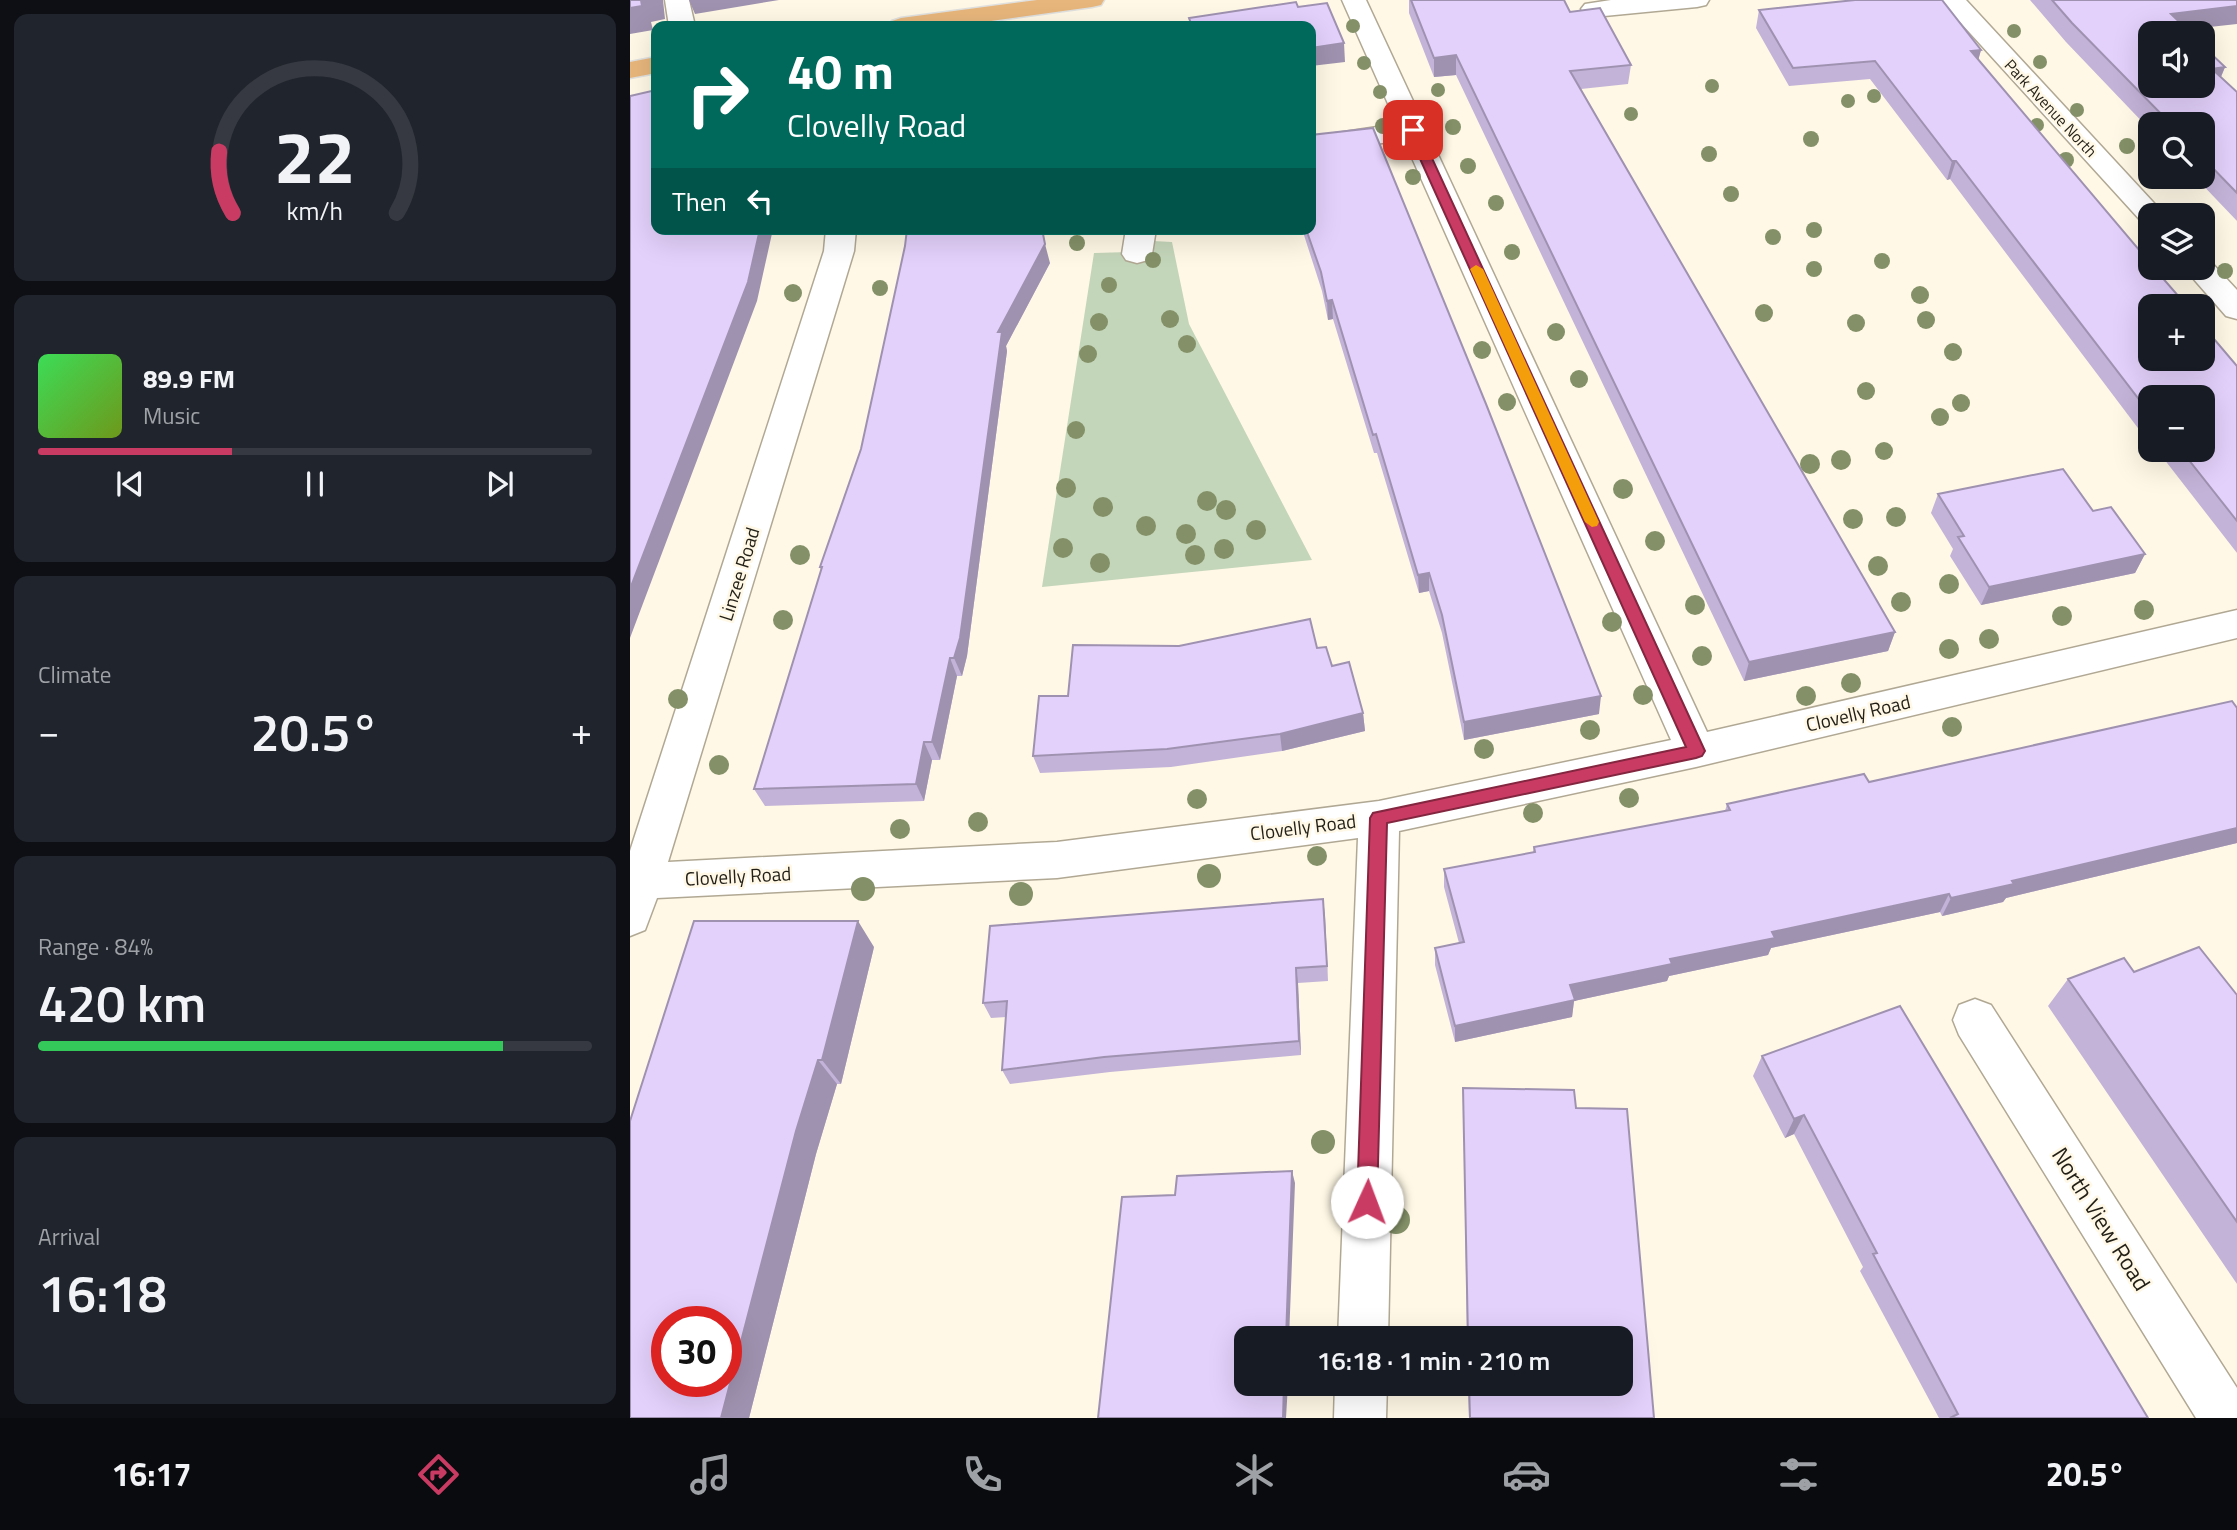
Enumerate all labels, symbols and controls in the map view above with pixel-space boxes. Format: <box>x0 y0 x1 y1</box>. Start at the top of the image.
map controls <box>2138 21 2215 462</box>
button: sound <box>2138 21 2215 98</box>
text: 40 m <box>787 33 894 108</box>
icon: right <box>672 49 763 140</box>
street label: Park Avenue North <box>1999 54 2103 162</box>
pin <box>1383 100 1443 160</box>
text: Clovelly Road <box>787 101 966 149</box>
text: 22 <box>274 102 356 212</box>
icon: arrive <box>1394 111 1432 149</box>
button: search <box>2138 112 2215 189</box>
text: Then <box>672 182 727 221</box>
icon: left <box>741 182 779 220</box>
text: km/h <box>287 192 343 230</box>
button: layers <box>2138 203 2215 280</box>
button: + <box>2138 294 2215 371</box>
text: 89.9 FM <box>143 359 235 398</box>
button: − <box>2138 385 2215 462</box>
text: Music <box>143 398 200 433</box>
icon: previous <box>111 465 149 503</box>
icon: pause <box>296 465 334 503</box>
icon: next <box>481 465 519 503</box>
street label: Linzee Road <box>711 523 767 624</box>
text: Climate <box>38 657 111 692</box>
street label: Clovelly Road <box>1803 686 1913 739</box>
text: 20.5° <box>251 692 379 771</box>
text: − <box>38 702 59 760</box>
text: + <box>571 702 592 760</box>
street label: Clovelly Road <box>1248 806 1358 847</box>
street label: Clovelly Road <box>684 858 792 893</box>
text: Range · 84% <box>38 929 153 964</box>
text: 420 km <box>38 963 206 1042</box>
street label: North View Road <box>2043 1140 2160 1297</box>
position arrow <box>1330 1165 1404 1239</box>
text: Arrival <box>38 1219 100 1254</box>
text: 16:18 <box>38 1253 167 1332</box>
speed limit sign: 30 <box>651 1306 742 1397</box>
text: 16:18 · 1 min · 210 m <box>1317 1341 1550 1380</box>
text: 16:17 <box>111 1450 191 1498</box>
icon: directions <box>414 1450 463 1499</box>
icon: music <box>686 1450 735 1499</box>
icon: phone <box>958 1450 1007 1499</box>
icon: climate <box>1230 1450 1279 1499</box>
icon: car <box>1502 1450 1551 1499</box>
icon: filters <box>1774 1450 1823 1499</box>
text: 20.5° <box>2046 1450 2126 1498</box>

